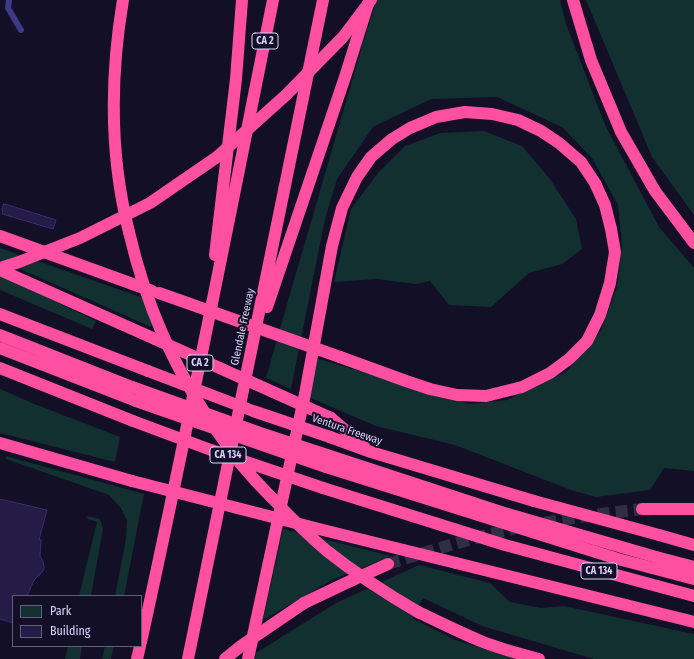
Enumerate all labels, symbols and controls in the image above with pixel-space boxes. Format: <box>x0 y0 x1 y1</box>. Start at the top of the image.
road number: CA 2 <box>252 33 278 49</box>
street label: Glendale Freeway <box>228 287 258 367</box>
road number: CA 2 <box>187 355 213 371</box>
street label: Ventura Freeway <box>310 412 384 448</box>
road number: CA 134 <box>210 447 246 463</box>
road number: CA 134 <box>581 563 617 579</box>
legend <box>12 595 142 647</box>
text: Park <box>50 604 71 618</box>
text: Building <box>50 624 90 638</box>

